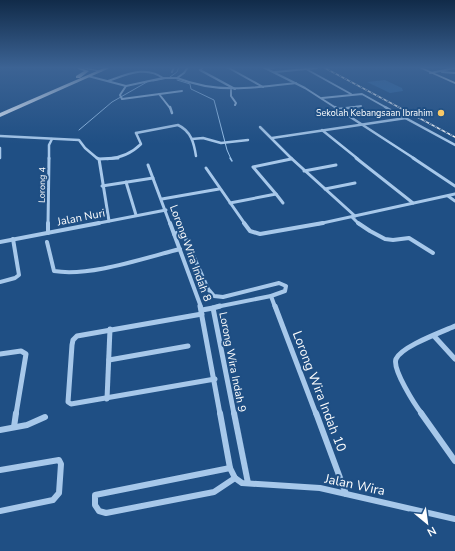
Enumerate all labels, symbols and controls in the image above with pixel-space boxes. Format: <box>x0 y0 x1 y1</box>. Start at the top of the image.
place label: Sekolah Kebangsaan Ibrahim <box>316 107 433 119</box>
marker: Sekolah Kebangsaan Ibrahim <box>436 108 446 118</box>
street label: Lorong 4 <box>36 166 48 203</box>
street label: Lorong Wira Indah 8 <box>166 203 215 304</box>
street label: Jalan Nuri <box>55 206 106 230</box>
street label: Lorong Wira Indah 9 <box>215 311 250 413</box>
street label: Lorong Wira Indah 10 <box>288 328 350 455</box>
street label: Jalan Wira <box>322 470 387 500</box>
north arrow <box>407 503 447 543</box>
text: N <box>424 523 439 540</box>

